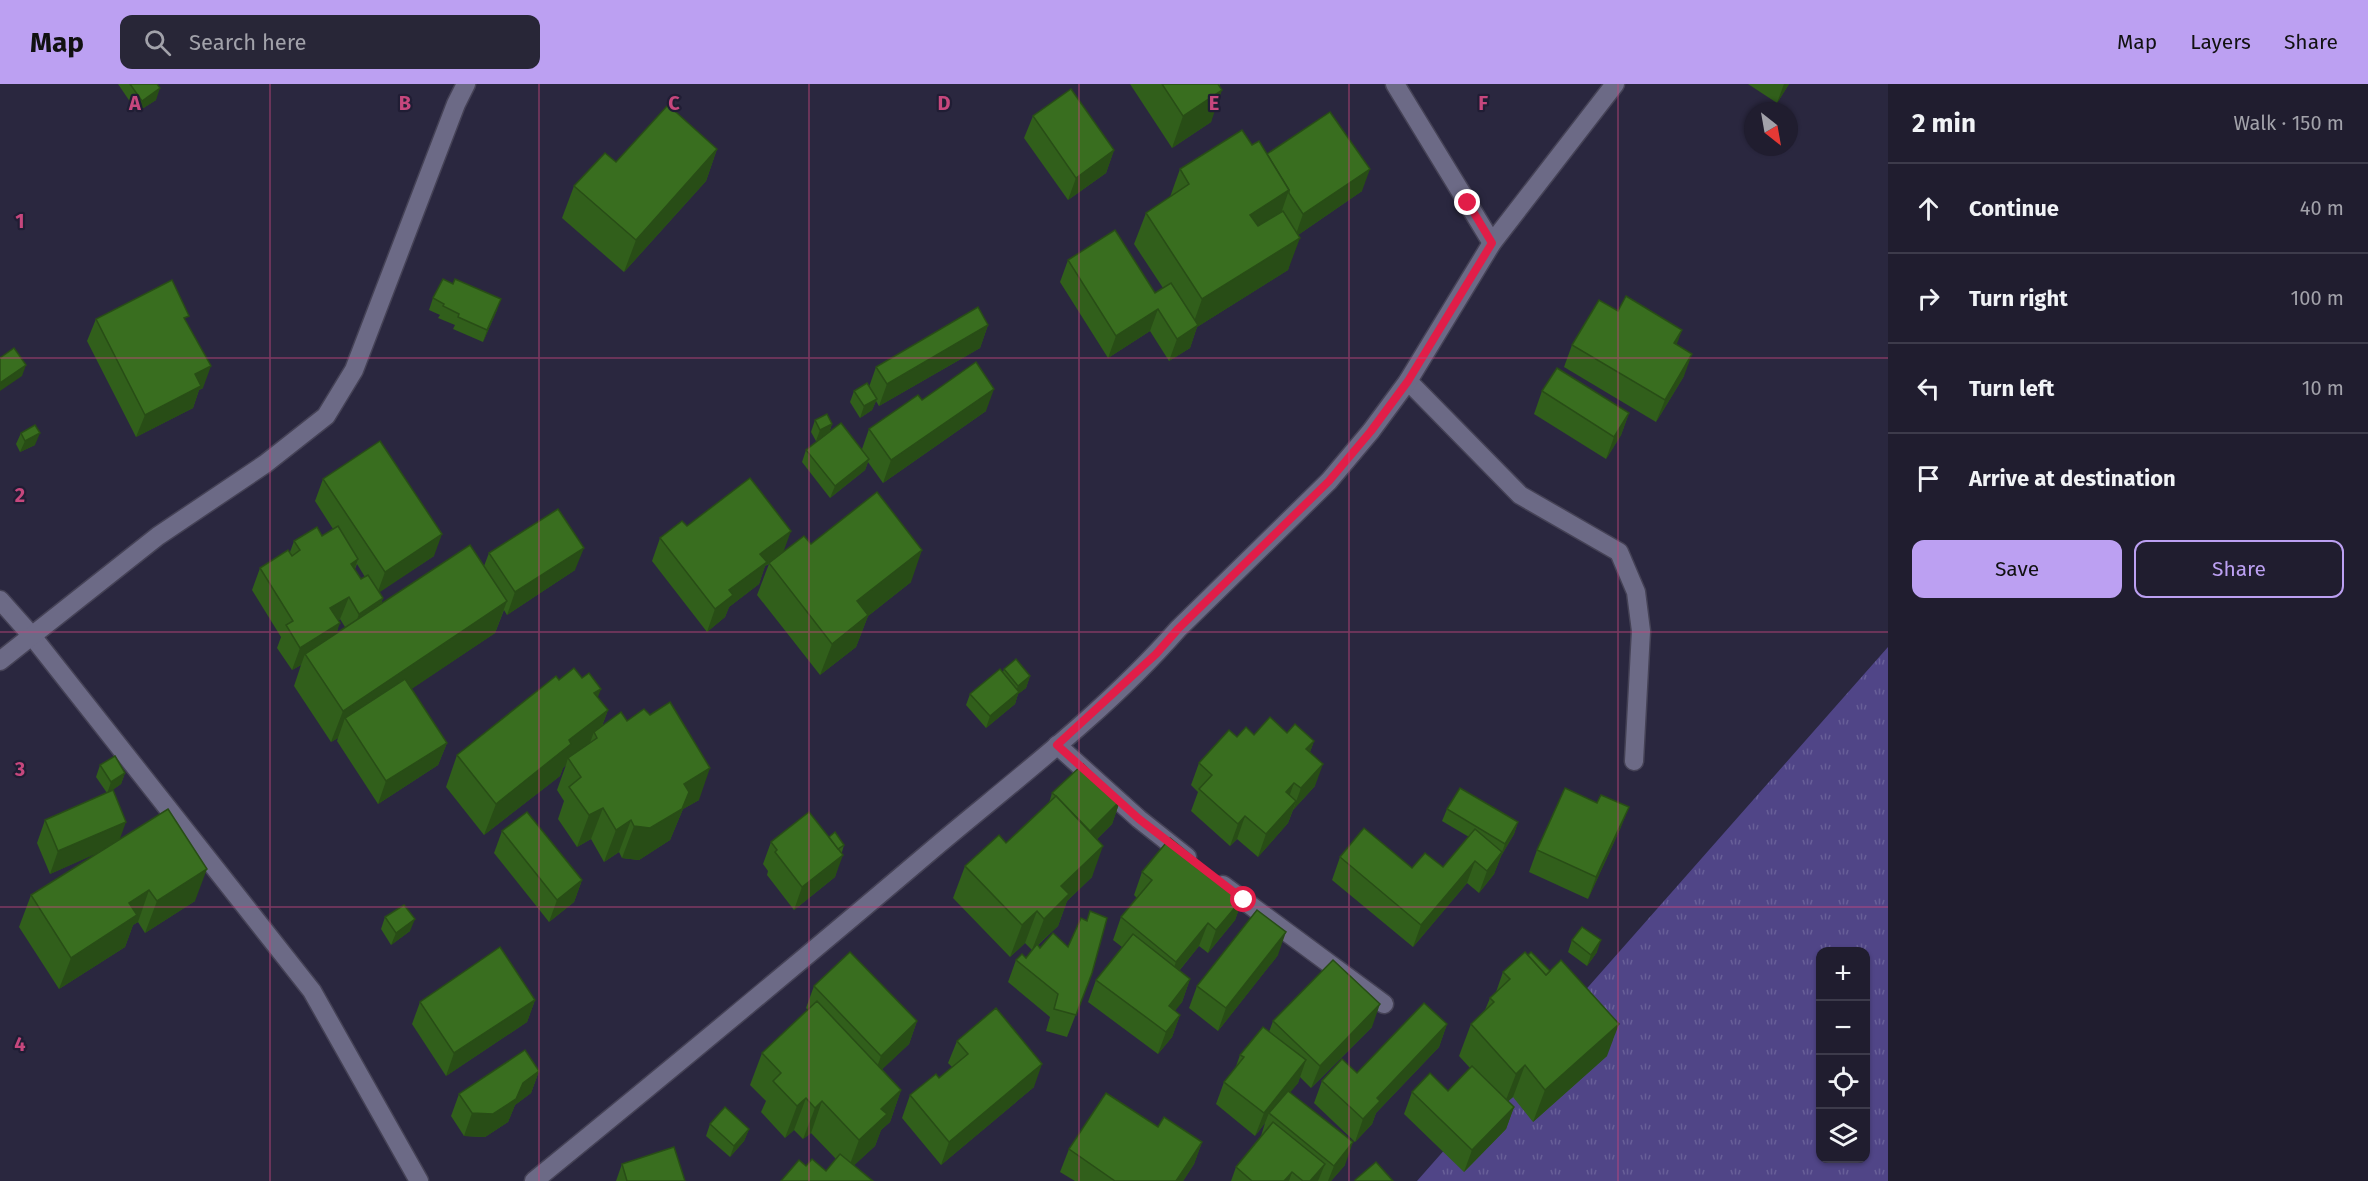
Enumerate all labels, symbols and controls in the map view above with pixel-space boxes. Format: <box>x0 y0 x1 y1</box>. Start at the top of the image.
search box <box>120 15 540 69</box>
text: Map <box>30 26 84 59</box>
icon: search <box>141 26 174 59</box>
text: Search here <box>189 29 307 56</box>
text: Map <box>2117 29 2157 55</box>
text: Layers <box>2190 29 2251 55</box>
text: Share <box>2284 29 2338 55</box>
text: A <box>128 91 142 115</box>
text: B <box>399 91 411 115</box>
text: C <box>668 91 680 115</box>
text: D <box>937 91 951 115</box>
text: E <box>1209 91 1219 115</box>
text: F <box>1478 91 1488 115</box>
north arrow <box>1744 102 1798 156</box>
text: 2 min <box>1912 108 1976 139</box>
text: Walk · 150 m <box>2234 111 2344 135</box>
route end <box>1454 189 1480 215</box>
icon: ahead <box>1912 192 1945 225</box>
text: Continue <box>1969 195 2059 222</box>
text: 40 m <box>2300 196 2344 220</box>
text: 1 <box>15 209 25 233</box>
icon: right <box>1912 282 1945 315</box>
text: Turn right <box>1969 285 2068 312</box>
text: 100 m <box>2291 286 2344 310</box>
icon: left <box>1912 372 1945 405</box>
text: Turn left <box>1969 375 2054 402</box>
text: 10 m <box>2302 376 2344 400</box>
icon: arrive <box>1912 462 1945 495</box>
text: Arrive at destination <box>1969 465 2176 492</box>
text: 2 <box>15 483 25 507</box>
button: Save <box>1912 540 2122 598</box>
button: Share <box>2134 540 2344 598</box>
text: 3 <box>14 757 25 781</box>
route start <box>1230 886 1256 912</box>
map controls <box>1816 947 1870 1163</box>
button: + <box>1816 947 1870 1001</box>
button: − <box>1816 1001 1870 1055</box>
text: 4 <box>14 1032 26 1056</box>
button: locate <box>1816 1055 1870 1109</box>
button: layers <box>1816 1109 1870 1163</box>

